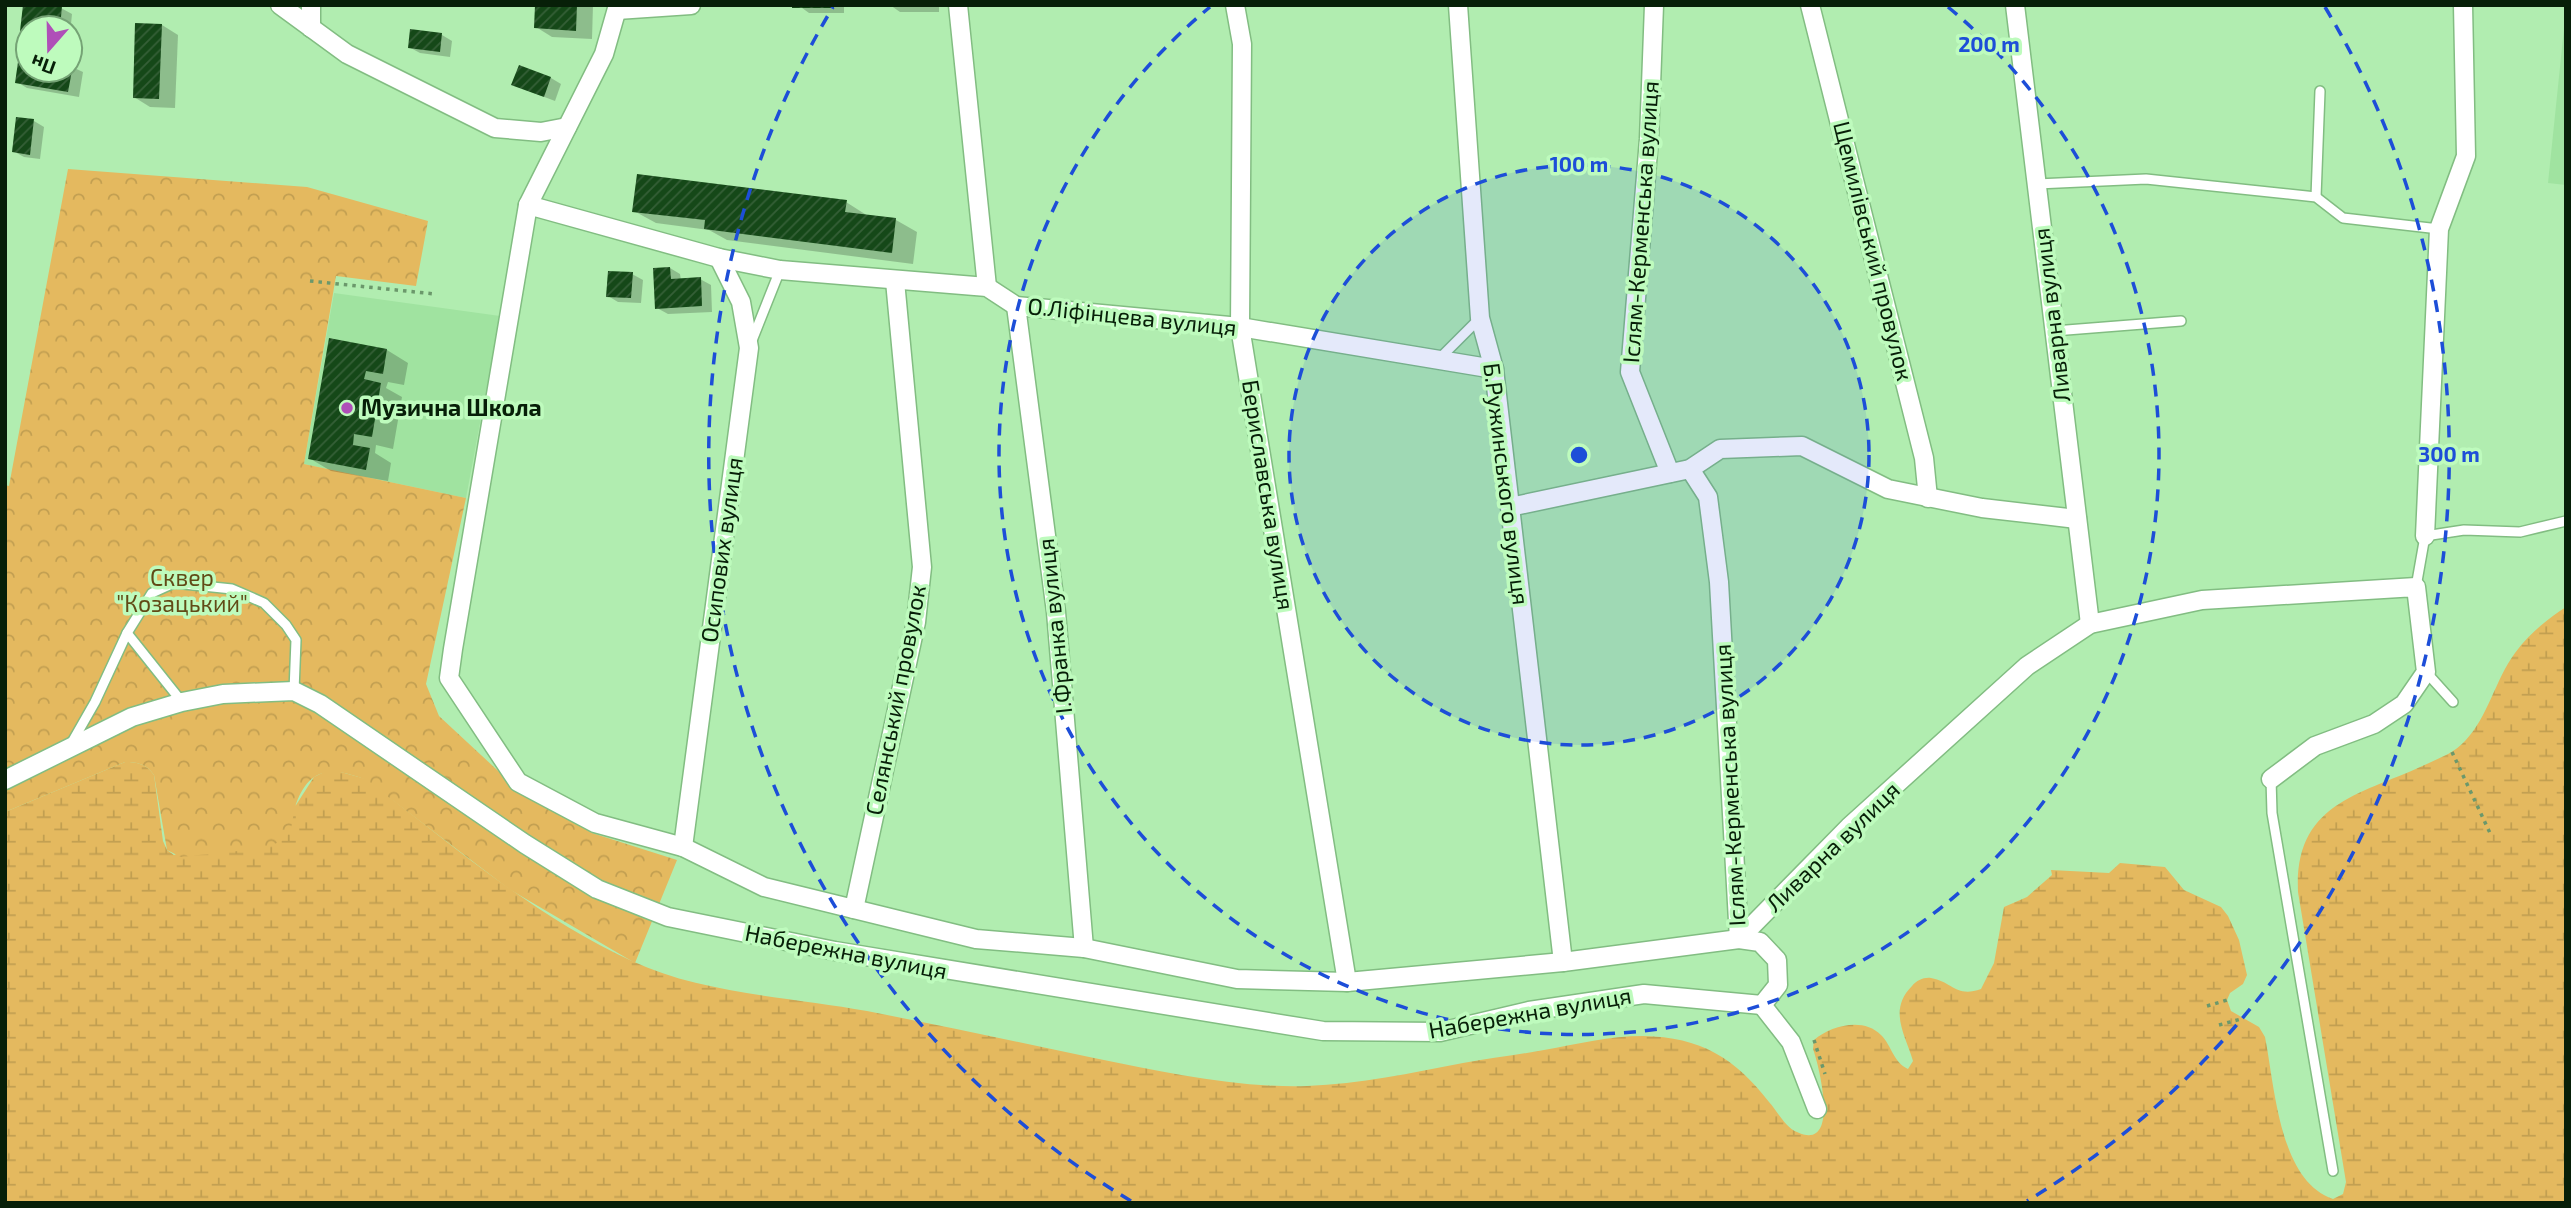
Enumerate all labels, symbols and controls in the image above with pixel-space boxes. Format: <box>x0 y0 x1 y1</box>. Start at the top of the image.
north arrow <box>14 14 84 84</box>
text: 200 m <box>1958 31 2020 56</box>
text: Пн <box>27 50 59 80</box>
street label: Іслям-Керменська вулиця <box>1616 80 1665 364</box>
street label: Щемилівський провулок <box>1827 118 1920 384</box>
text: 100 m <box>1550 151 1608 176</box>
street label: Ливарна вулиця <box>2026 226 2077 404</box>
street label: О.Ліфінцева вулиця <box>1026 291 1238 342</box>
street label: Б.Ружинського вулиця <box>1477 361 1536 607</box>
street label: Бериславська вулиця <box>1236 378 1301 612</box>
place label: Музична Школа <box>361 393 542 421</box>
marker: Музична Школа <box>339 400 355 416</box>
text: 300 m <box>2418 441 2480 466</box>
centre of rings <box>1567 443 1591 467</box>
street label: Осипових вулиця <box>694 455 749 644</box>
street label: І.Франка вулиця <box>1031 537 1078 715</box>
park label: Сквер "Козацький" <box>116 563 248 617</box>
street label: Селянський провулок <box>859 582 932 818</box>
street label: Іслям-Керменська вулиця <box>1708 643 1751 927</box>
street label: Ливарна вулиця <box>1760 775 1906 918</box>
street label: Набережна вулиця <box>743 918 950 985</box>
street label: Набережна вулиця <box>1426 980 1634 1045</box>

